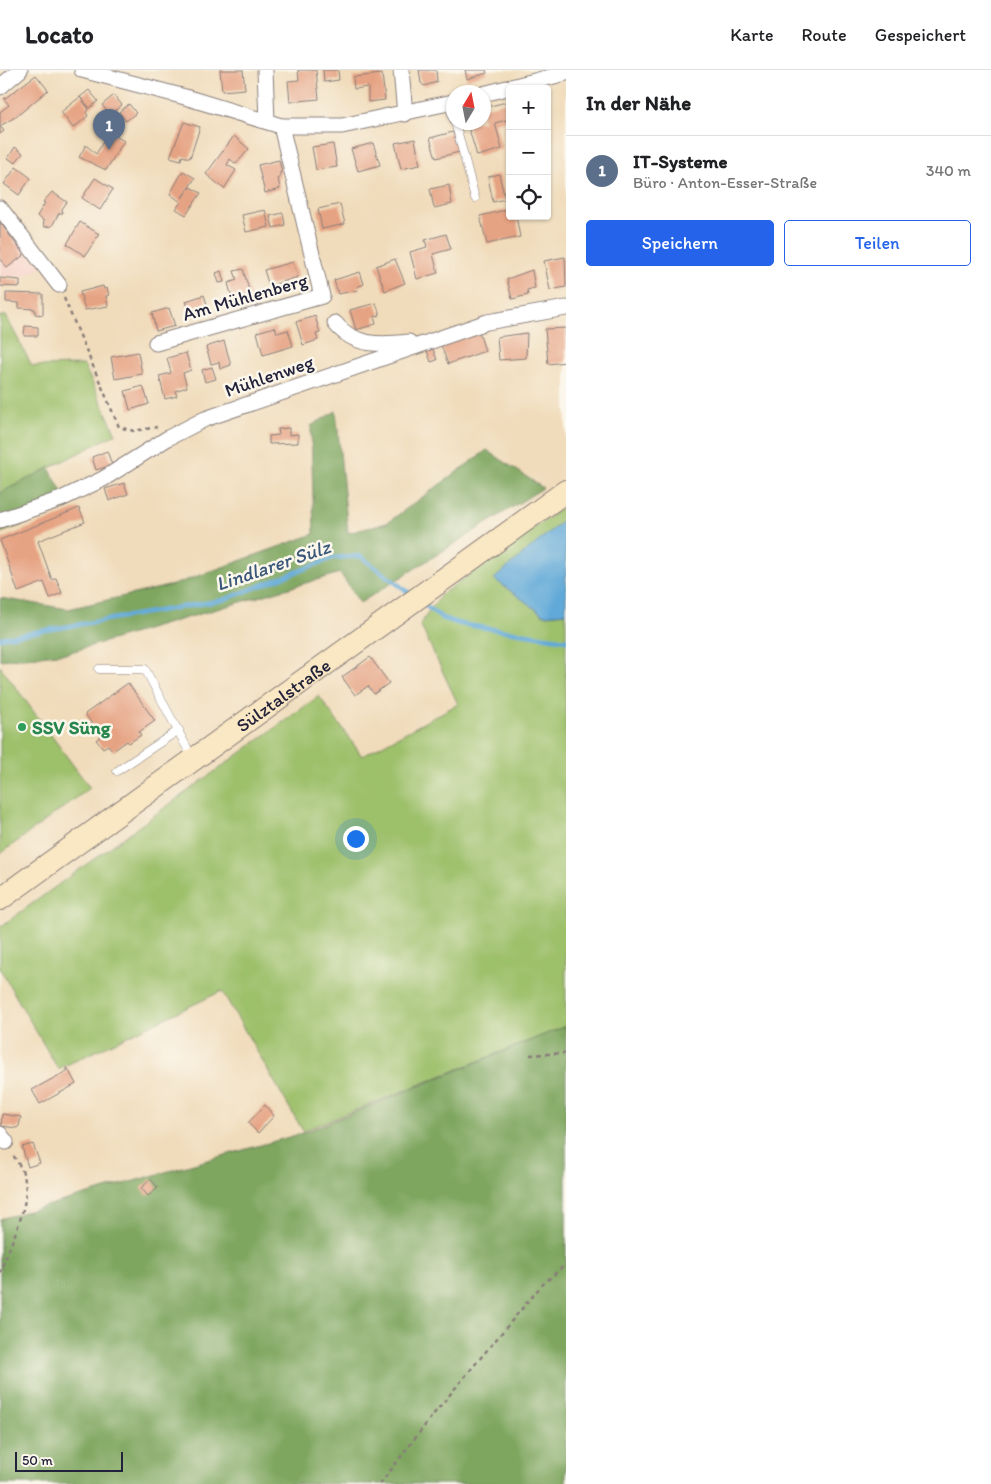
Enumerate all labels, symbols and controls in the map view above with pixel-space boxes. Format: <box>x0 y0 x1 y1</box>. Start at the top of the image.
text: Locato <box>25 20 94 49</box>
text: Karte <box>730 24 773 46</box>
text: Route <box>801 24 847 46</box>
text: Gespeichert <box>875 24 966 46</box>
north arrow <box>446 85 491 130</box>
map controls <box>506 85 551 220</box>
button: + <box>506 85 551 130</box>
text: In der Nähe <box>586 90 691 115</box>
pin: 1 <box>93 109 125 150</box>
button: − <box>506 130 551 175</box>
text: IT-Systeme <box>633 150 728 173</box>
text: 1 <box>598 161 606 180</box>
text: 340 m <box>926 161 971 180</box>
text: Büro · Anton-Esser-Straße <box>633 173 817 192</box>
button: locate <box>506 175 551 220</box>
button: Speichern <box>586 220 774 266</box>
button: Teilen <box>784 220 971 266</box>
street label: Am Mühlenberg <box>180 268 310 326</box>
street label: Mühlenweg <box>222 350 317 402</box>
water label: Lindlarer Sülz <box>213 534 335 596</box>
street label: Sülztalstraße <box>231 653 335 737</box>
place label: SSV Süng <box>32 716 111 739</box>
marker: SSV Süng <box>16 721 28 733</box>
your location <box>343 826 369 852</box>
scale bar <box>15 1449 122 1472</box>
text: 50 m <box>22 1452 53 1469</box>

